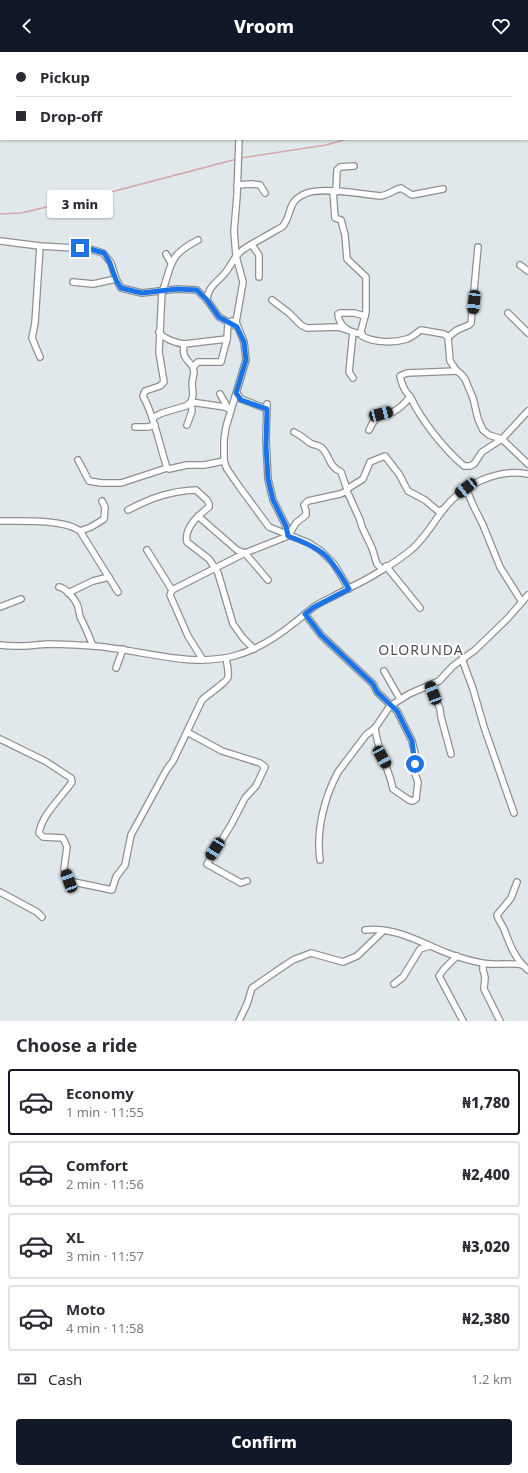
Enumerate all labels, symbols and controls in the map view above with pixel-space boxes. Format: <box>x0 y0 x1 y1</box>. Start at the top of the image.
text: Vroom <box>234 14 294 38</box>
icon: back <box>16 15 38 37</box>
icon: heart <box>490 15 512 37</box>
text: Pickup <box>40 67 90 87</box>
text: Drop-off <box>40 106 102 126</box>
callout: 3 min <box>47 190 113 218</box>
text: 3 min <box>62 195 98 213</box>
route end <box>71 239 89 257</box>
car <box>467 289 481 315</box>
car <box>368 405 394 423</box>
car <box>453 476 479 500</box>
district label: OLORUNDA <box>378 640 464 659</box>
car <box>423 680 443 706</box>
car <box>371 744 393 770</box>
route start <box>406 755 424 773</box>
car <box>204 836 226 862</box>
car <box>59 868 79 894</box>
text: Choose a ride <box>16 1033 137 1057</box>
text: Economy <box>66 1083 134 1103</box>
icon: car <box>18 1084 54 1120</box>
text: ₦1,780 <box>462 1092 510 1112</box>
text: 1 min · 11:55 <box>66 1103 144 1121</box>
text: Comfort <box>66 1155 128 1175</box>
icon: car <box>18 1156 54 1192</box>
text: ₦2,400 <box>462 1164 510 1184</box>
text: 2 min · 11:56 <box>66 1175 144 1193</box>
text: XL <box>66 1227 84 1247</box>
icon: car <box>18 1228 54 1264</box>
text: ₦3,020 <box>462 1236 510 1256</box>
text: 3 min · 11:57 <box>66 1247 144 1265</box>
text: Moto <box>66 1299 105 1319</box>
icon: car <box>18 1300 54 1336</box>
text: ₦2,380 <box>462 1308 510 1328</box>
text: 4 min · 11:58 <box>66 1319 144 1337</box>
icon: cash <box>16 1368 38 1390</box>
text: Cash <box>48 1369 82 1389</box>
text: 1.2 km <box>471 1370 512 1388</box>
button: Confirm <box>16 1419 512 1465</box>

